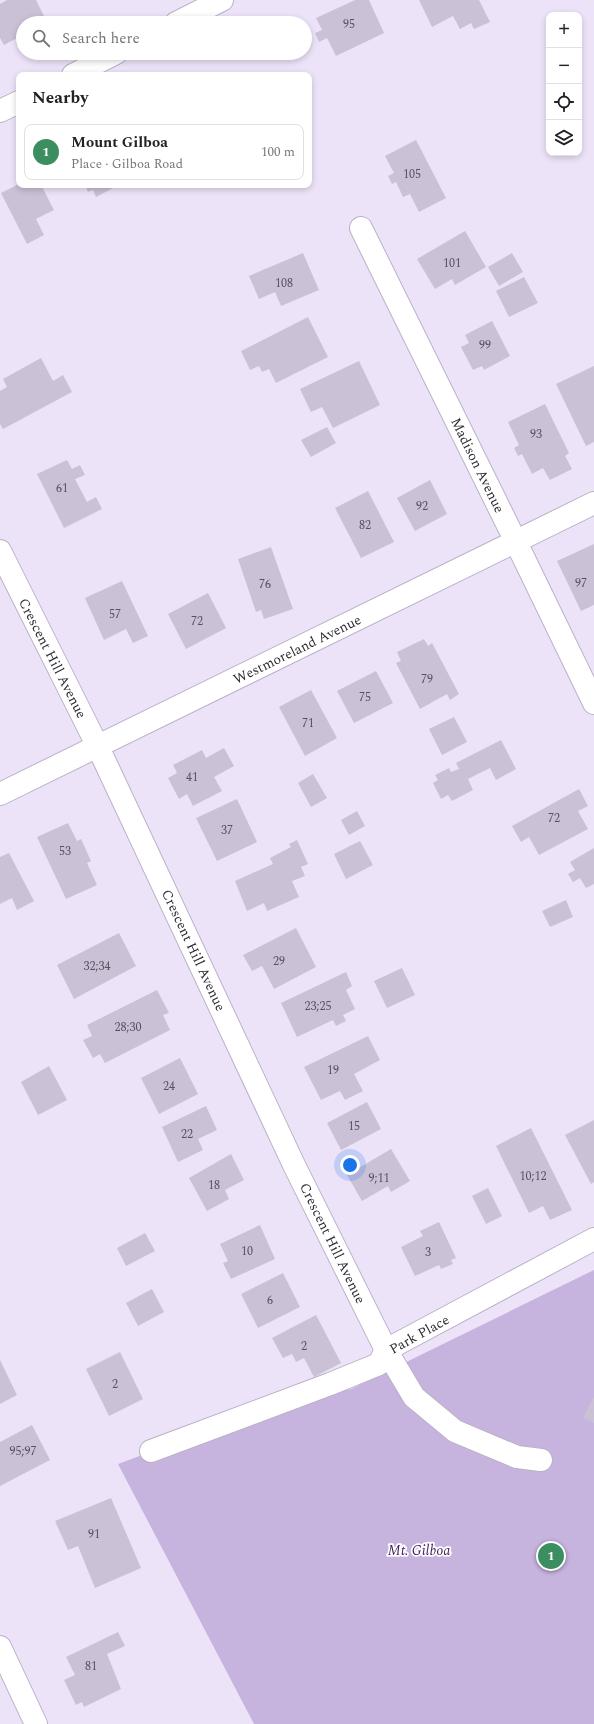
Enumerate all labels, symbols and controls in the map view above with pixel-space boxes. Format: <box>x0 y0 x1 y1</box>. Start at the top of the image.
map controls <box>546 12 582 156</box>
button: + <box>546 12 582 48</box>
house number: 95 <box>343 15 355 34</box>
search box <box>16 16 312 60</box>
icon: search <box>30 27 52 49</box>
text: Search here <box>62 27 140 50</box>
button: − <box>546 48 582 84</box>
button: locate <box>546 84 582 120</box>
text: Nearby <box>32 85 88 111</box>
button: layers <box>546 120 582 156</box>
text: Mount Gilboa <box>71 131 168 154</box>
text: 1 <box>42 142 50 162</box>
text: 100 m <box>261 142 295 162</box>
text: Place · Gilboa Road <box>71 154 183 174</box>
house number: 105 <box>403 165 421 184</box>
house number: 101 <box>443 254 461 273</box>
house number: 108 <box>275 274 293 293</box>
house number: 99 <box>479 336 491 355</box>
street label: Madison Avenue <box>445 414 510 517</box>
house number: 93 <box>530 425 542 444</box>
house number: 61 <box>56 479 68 498</box>
house number: 92 <box>416 497 428 516</box>
house number: 82 <box>359 516 371 535</box>
house number: 97 <box>575 574 587 593</box>
house number: 76 <box>259 575 271 594</box>
street label: Crescent Hill Avenue <box>13 595 92 722</box>
house number: 57 <box>109 605 121 624</box>
street label: Westmoreland Avenue <box>230 609 365 690</box>
house number: 72 <box>191 612 203 631</box>
house number: 79 <box>421 670 433 689</box>
house number: 75 <box>359 688 371 707</box>
house number: 71 <box>302 714 314 733</box>
house number: 41 <box>186 768 198 787</box>
house number: 72 <box>548 809 560 828</box>
house number: 37 <box>221 821 233 840</box>
house number: 53 <box>59 842 71 861</box>
street label: Crescent Hill Avenue <box>156 886 231 1015</box>
house number: 29 <box>273 952 285 971</box>
house number: 32;34 <box>83 957 111 976</box>
house number: 23;25 <box>304 997 332 1016</box>
house number: 28;30 <box>114 1018 142 1037</box>
house number: 19 <box>327 1061 339 1080</box>
house number: 24 <box>163 1077 175 1096</box>
house number: 15 <box>348 1117 360 1136</box>
house number: 22 <box>181 1125 193 1144</box>
your location <box>340 1155 360 1175</box>
house number: 10;12 <box>519 1167 547 1186</box>
house number: 9;11 <box>368 1169 390 1188</box>
house number: 18 <box>208 1176 220 1195</box>
street label: Crescent Hill Avenue <box>294 1179 371 1307</box>
house number: 10 <box>241 1242 253 1261</box>
house number: 3 <box>425 1243 431 1262</box>
house number: 6 <box>267 1291 273 1310</box>
street label: Park Place <box>385 1309 453 1360</box>
house number: 2 <box>301 1337 307 1356</box>
house number: 2 <box>112 1375 118 1394</box>
house number: 95;97 <box>9 1442 37 1461</box>
house number: 91 <box>88 1525 100 1544</box>
park label: Mt. Gilboa <box>388 1540 450 1561</box>
pin: 1 <box>538 1541 564 1571</box>
house number: 81 <box>85 1657 97 1676</box>

